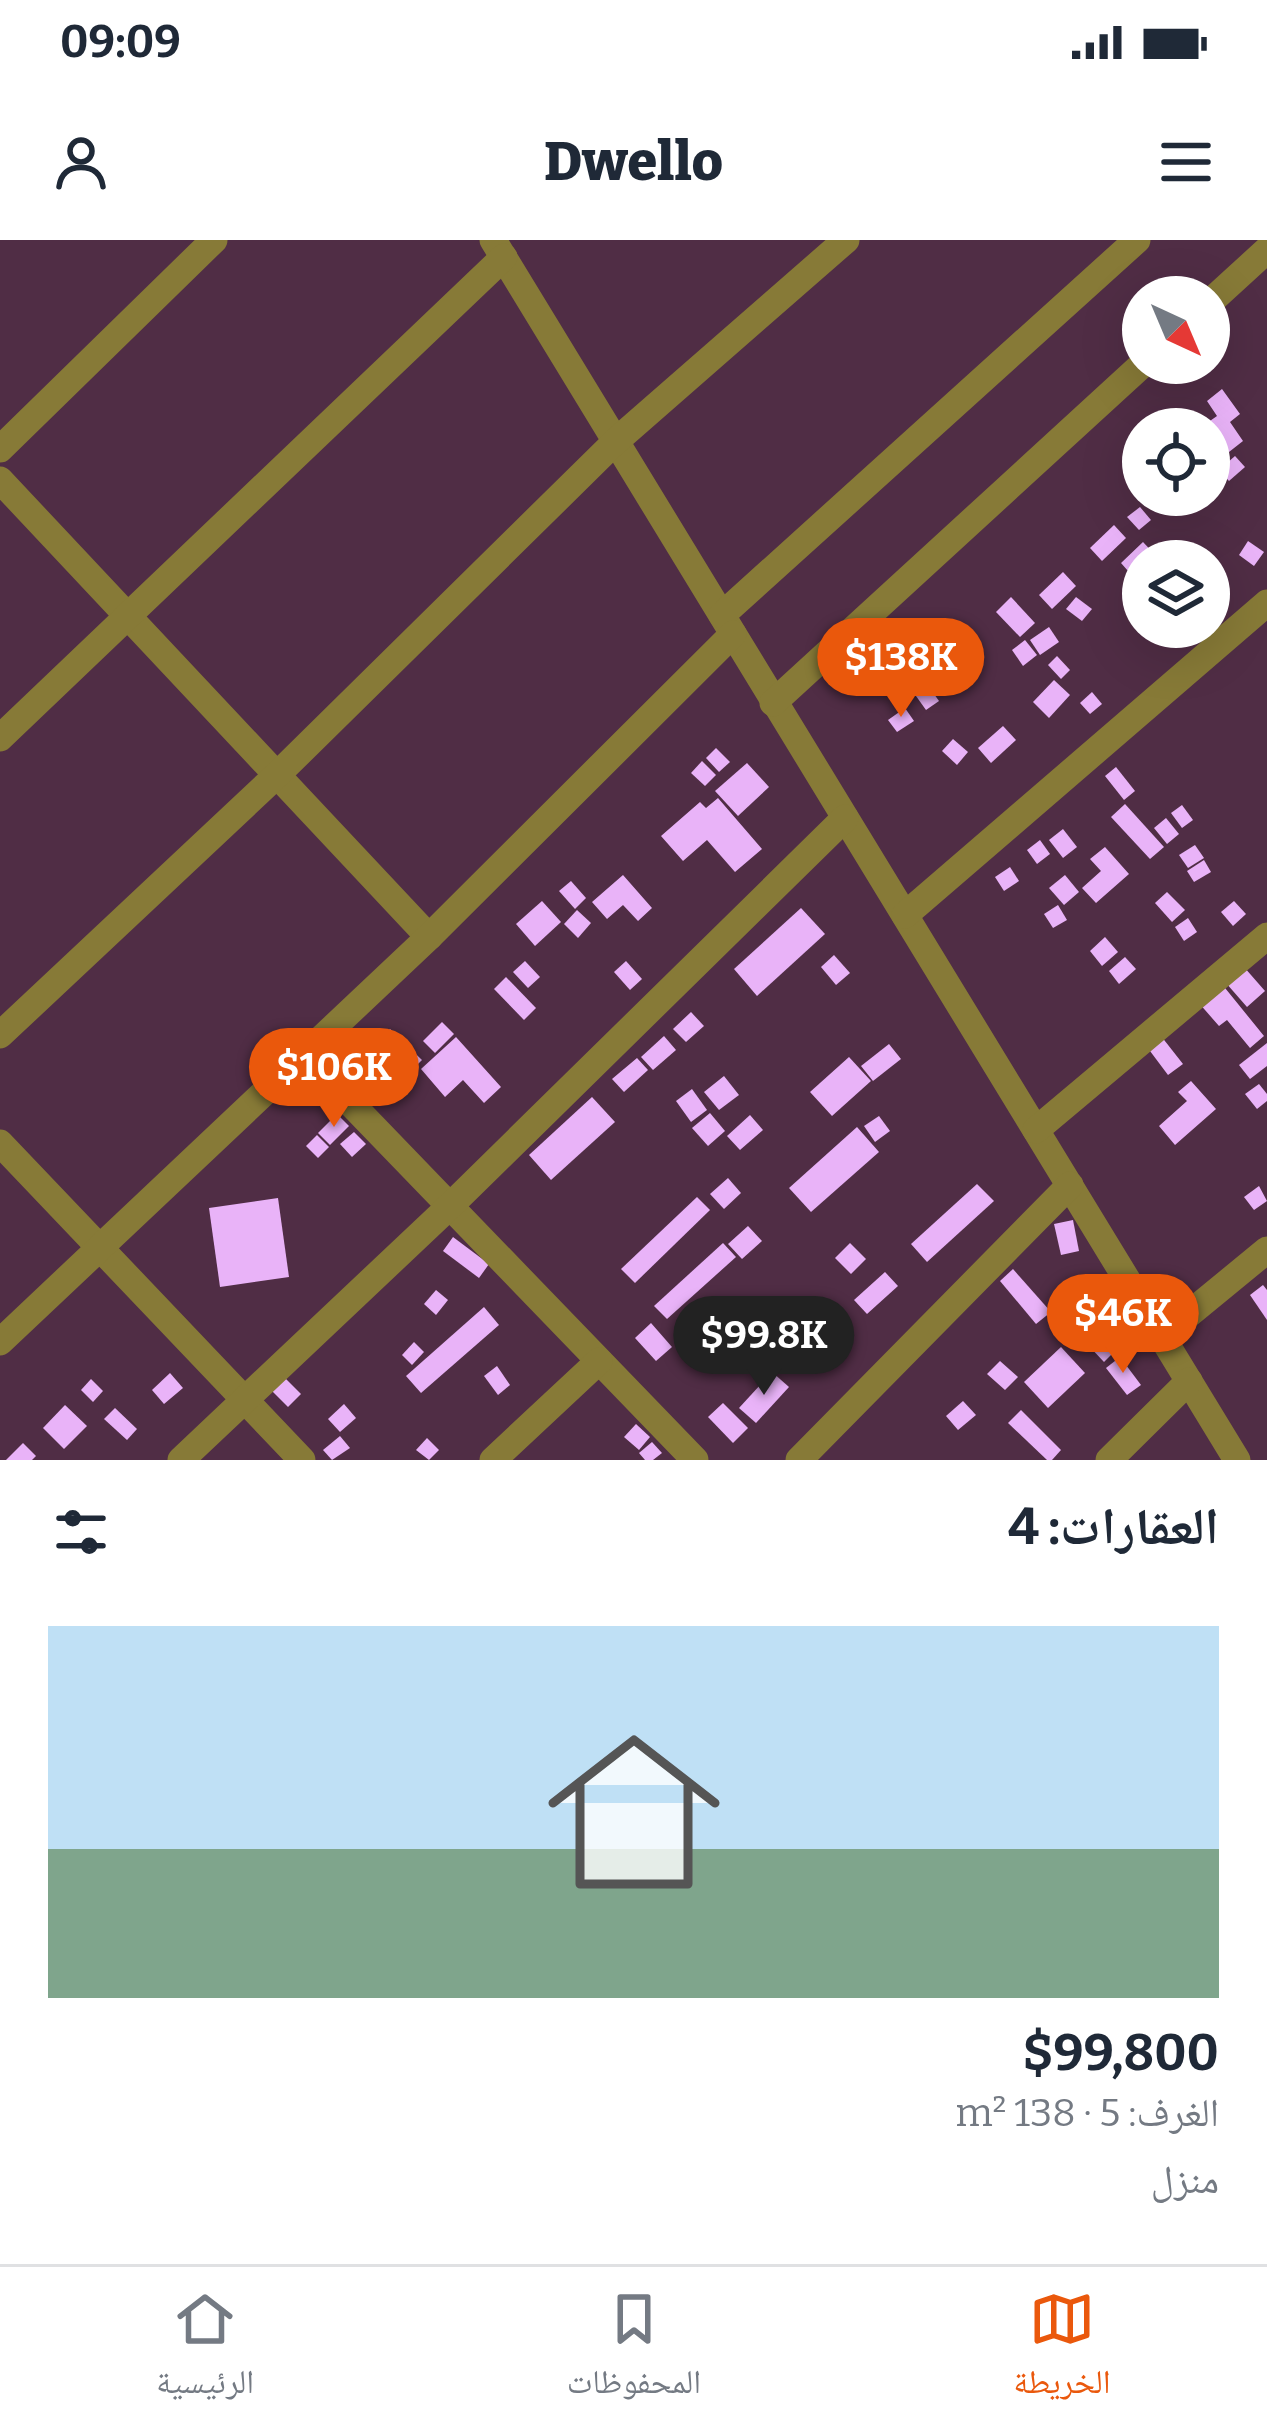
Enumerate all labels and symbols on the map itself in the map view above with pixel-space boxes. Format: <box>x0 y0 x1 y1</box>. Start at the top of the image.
north arrow <box>1122 276 1230 384</box>
pin: $138K <box>817 618 985 720</box>
pin: $106K <box>250 1028 418 1130</box>
pin: $46K <box>1052 1274 1194 1376</box>
pin: $99.8K <box>666 1296 862 1398</box>

